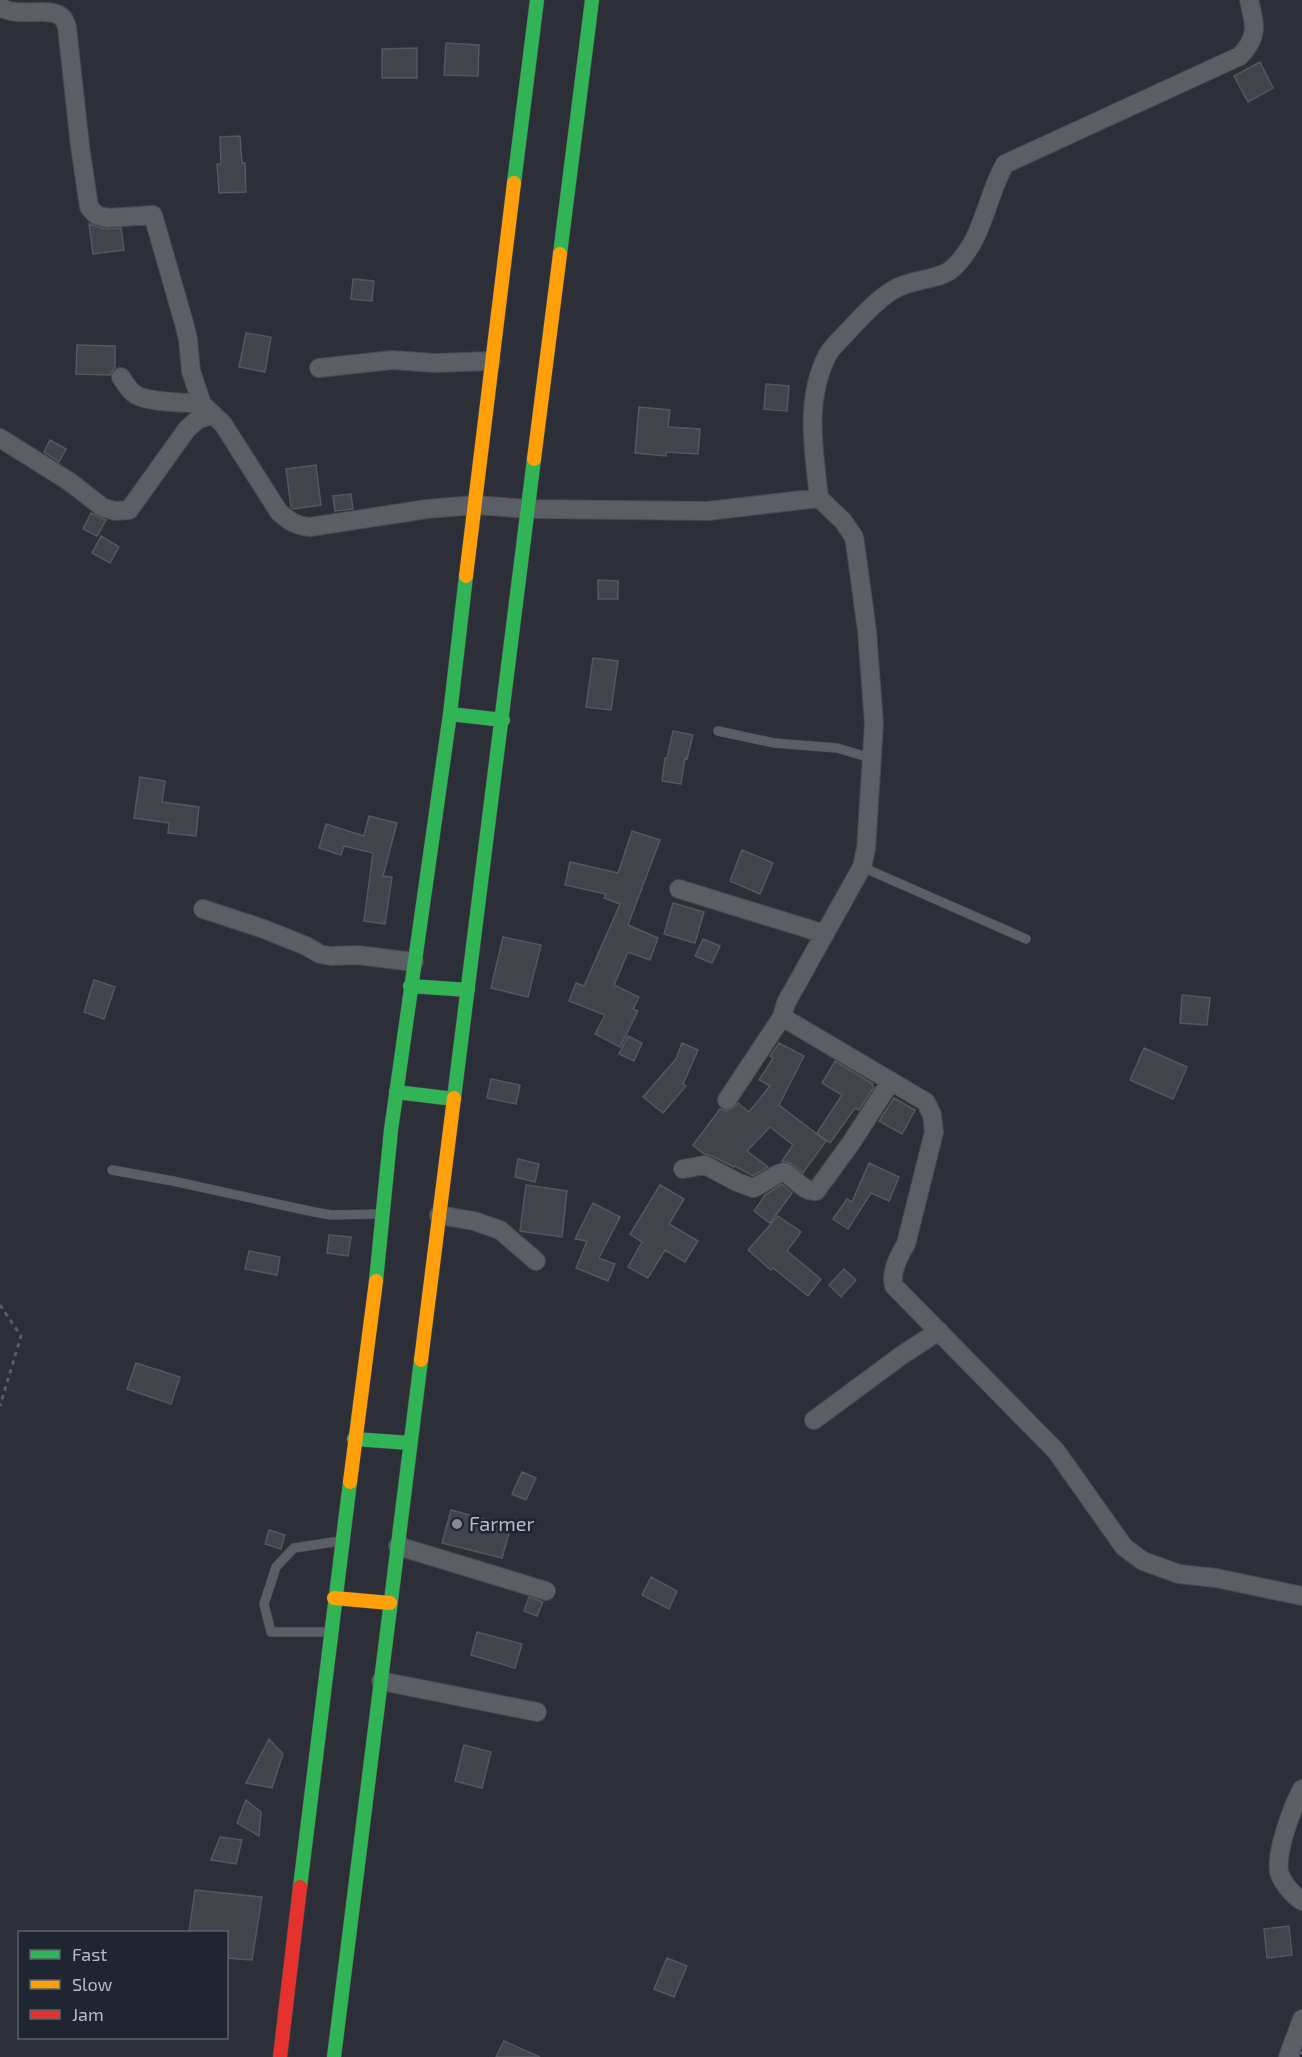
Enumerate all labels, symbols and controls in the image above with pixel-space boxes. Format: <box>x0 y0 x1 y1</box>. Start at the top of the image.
place label: Farmer <box>469 1511 535 1535</box>
marker: Farmer <box>450 1517 464 1531</box>
legend <box>18 1931 228 2039</box>
text: Fast <box>72 1943 107 1965</box>
text: Slow <box>72 1973 113 1995</box>
text: Jam <box>72 2003 104 2025</box>

